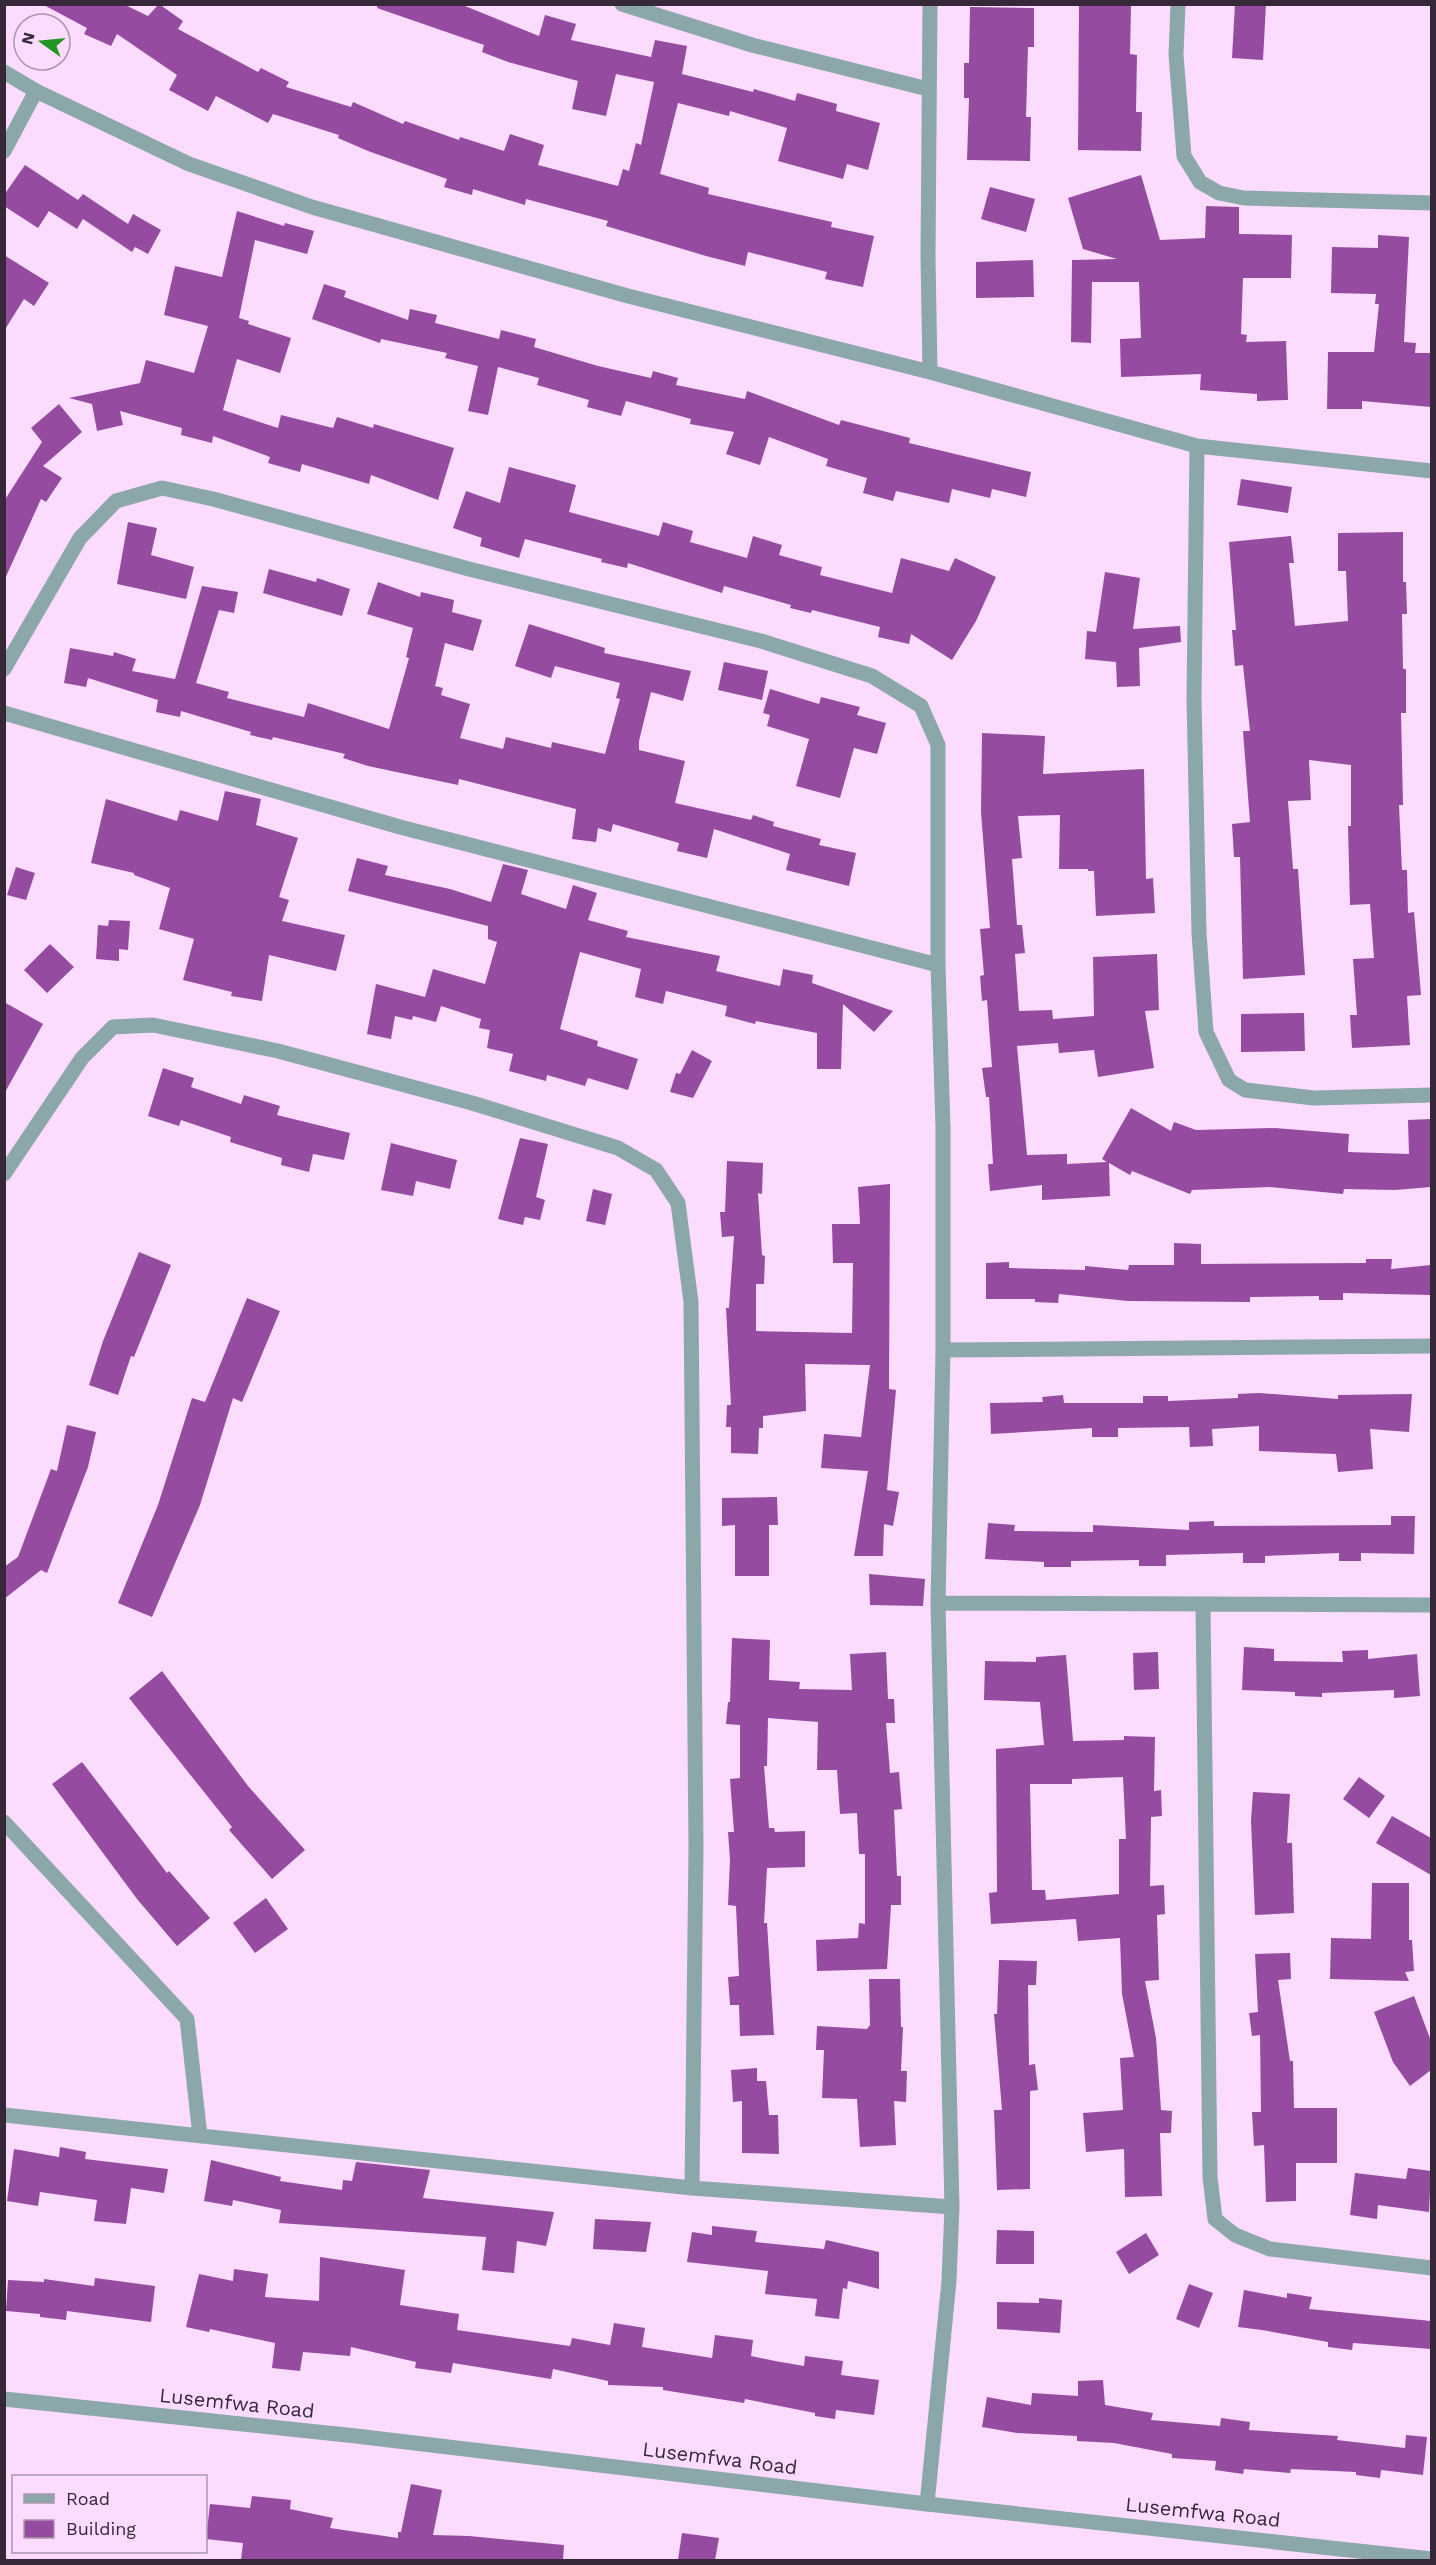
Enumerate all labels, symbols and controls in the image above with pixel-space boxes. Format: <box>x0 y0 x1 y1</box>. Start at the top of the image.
north arrow <box>12 12 72 72</box>
text: N <box>17 30 39 46</box>
street label: Lusemfwa Road <box>158 2383 316 2423</box>
street label: Lusemfwa Road <box>641 2437 799 2479</box>
legend <box>12 2475 207 2553</box>
text: Road <box>66 2488 110 2509</box>
street label: Lusemfwa Road <box>1124 2492 1282 2532</box>
text: Building <box>66 2518 136 2539</box>

